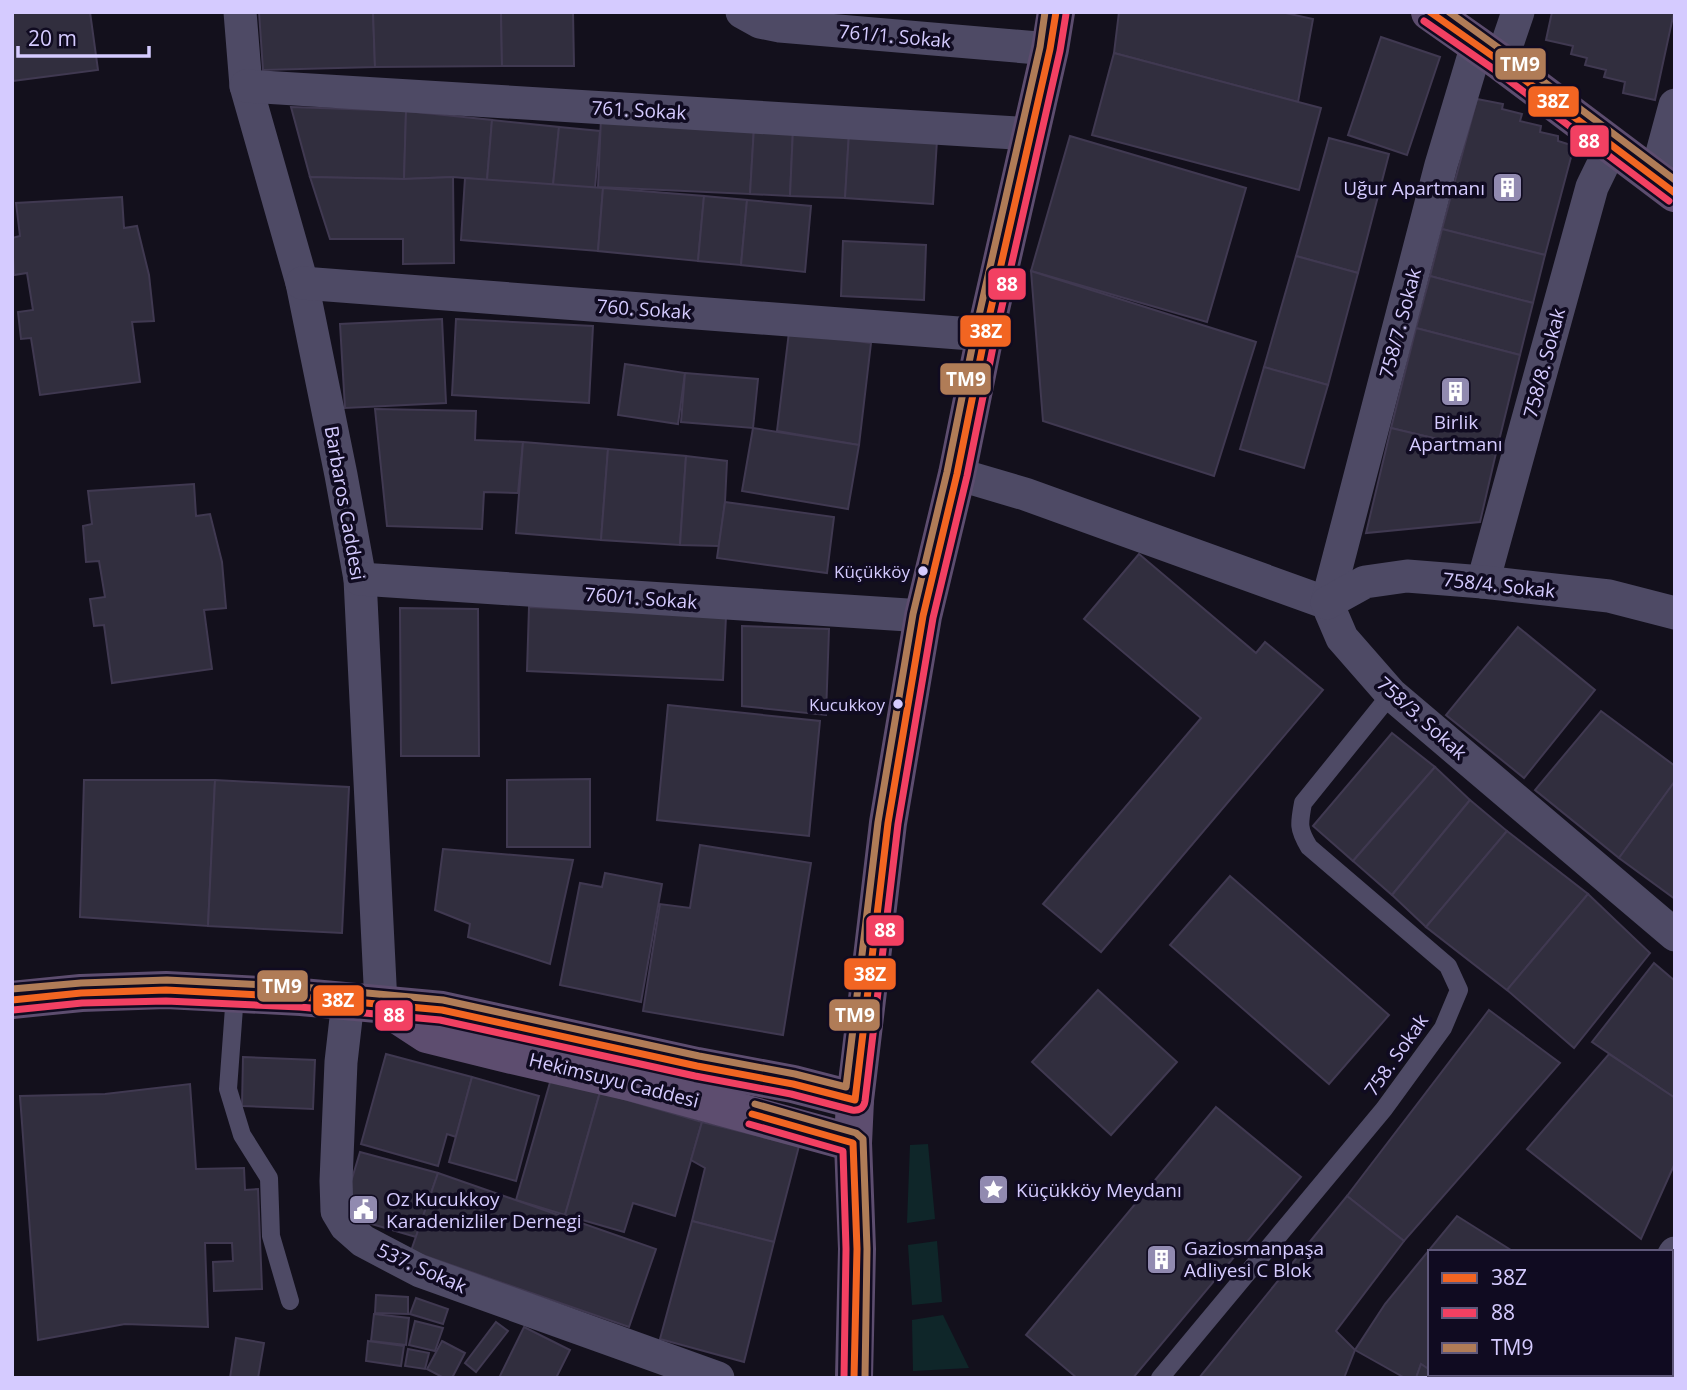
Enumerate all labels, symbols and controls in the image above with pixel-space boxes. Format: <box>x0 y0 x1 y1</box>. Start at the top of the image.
scale bar <box>18 14 149 58</box>
street label: 761/1. Sokak <box>838 18 952 54</box>
text: 20 m <box>28 24 77 52</box>
line badge: TM9 <box>1494 47 1547 81</box>
text: TM9 <box>1500 51 1540 77</box>
line badge: 38Z <box>1527 85 1580 118</box>
text: 38Z <box>1537 88 1569 114</box>
street label: 761. Sokak <box>591 95 687 125</box>
line badge: 88 <box>1569 124 1610 158</box>
text: 88 <box>1578 128 1600 154</box>
building icon: Uğur Apartmanı <box>1491 171 1525 205</box>
place label: Uğur Apartmanı <box>1343 175 1485 201</box>
street label: 758/7. Sokak <box>1373 265 1427 381</box>
line badge: 88 <box>987 267 1027 301</box>
text: 88 <box>996 271 1018 297</box>
street label: 760. Sokak <box>596 293 692 325</box>
street label: 758/8. Sokak <box>1517 305 1571 421</box>
line badge: 38Z <box>959 314 1012 348</box>
text: 38Z <box>970 318 1002 344</box>
line badge: TM9 <box>939 362 992 396</box>
text: TM9 <box>946 366 986 392</box>
building icon: Birlik Apartmanı <box>1439 374 1473 408</box>
place label: Birlik Apartmanı <box>1409 409 1503 457</box>
street label: Barbaros Caddesi <box>319 424 371 582</box>
place label: Küçükköy <box>834 560 910 583</box>
marker: Küçükköy <box>916 564 930 578</box>
street label: 758/4. Sokak <box>1442 566 1556 604</box>
street label: 760/1. Sokak <box>584 581 698 615</box>
street label: 758/3. Sokak <box>1371 671 1473 765</box>
place label: Kucukkoy <box>809 693 885 716</box>
marker: Kucukkoy <box>891 697 905 711</box>
line badge: 88 <box>865 914 905 947</box>
text: 88 <box>874 917 896 943</box>
line badge: 38Z <box>843 957 897 991</box>
text: 38Z <box>854 961 886 987</box>
line badge: TM9 <box>256 969 309 1003</box>
text: TM9 <box>262 973 302 999</box>
line badge: 38Z <box>312 984 365 1017</box>
text: 38Z <box>322 987 354 1013</box>
line badge: TM9 <box>828 998 881 1032</box>
line badge: 88 <box>374 999 414 1032</box>
text: 88 <box>383 1002 405 1028</box>
text: TM9 <box>835 1002 875 1028</box>
street label: 758. Sokak <box>1358 1009 1434 1101</box>
street label: Hekimsuyu Caddesi <box>526 1046 702 1114</box>
place icon: Küçükköy Meydanı <box>976 1173 1010 1207</box>
place label: Küçükköy Meydanı <box>1016 1177 1182 1203</box>
place label: Oz Kucukkoy Karadenizliler Dernegi <box>386 1186 582 1234</box>
public building icon: Oz Kucukkoy Karadenizliler Dernegi <box>346 1193 380 1227</box>
place label: Gaziosmanpaşa Adliyesi C Blok <box>1184 1235 1324 1283</box>
street label: 537. Sokak <box>373 1237 471 1299</box>
building icon: Gaziosmanpaşa Adliyesi C Blok <box>1144 1242 1178 1276</box>
legend <box>1428 1250 1673 1376</box>
text: 38Z <box>1491 1263 1527 1291</box>
text: 88 <box>1491 1298 1515 1326</box>
text: TM9 <box>1491 1333 1533 1361</box>

